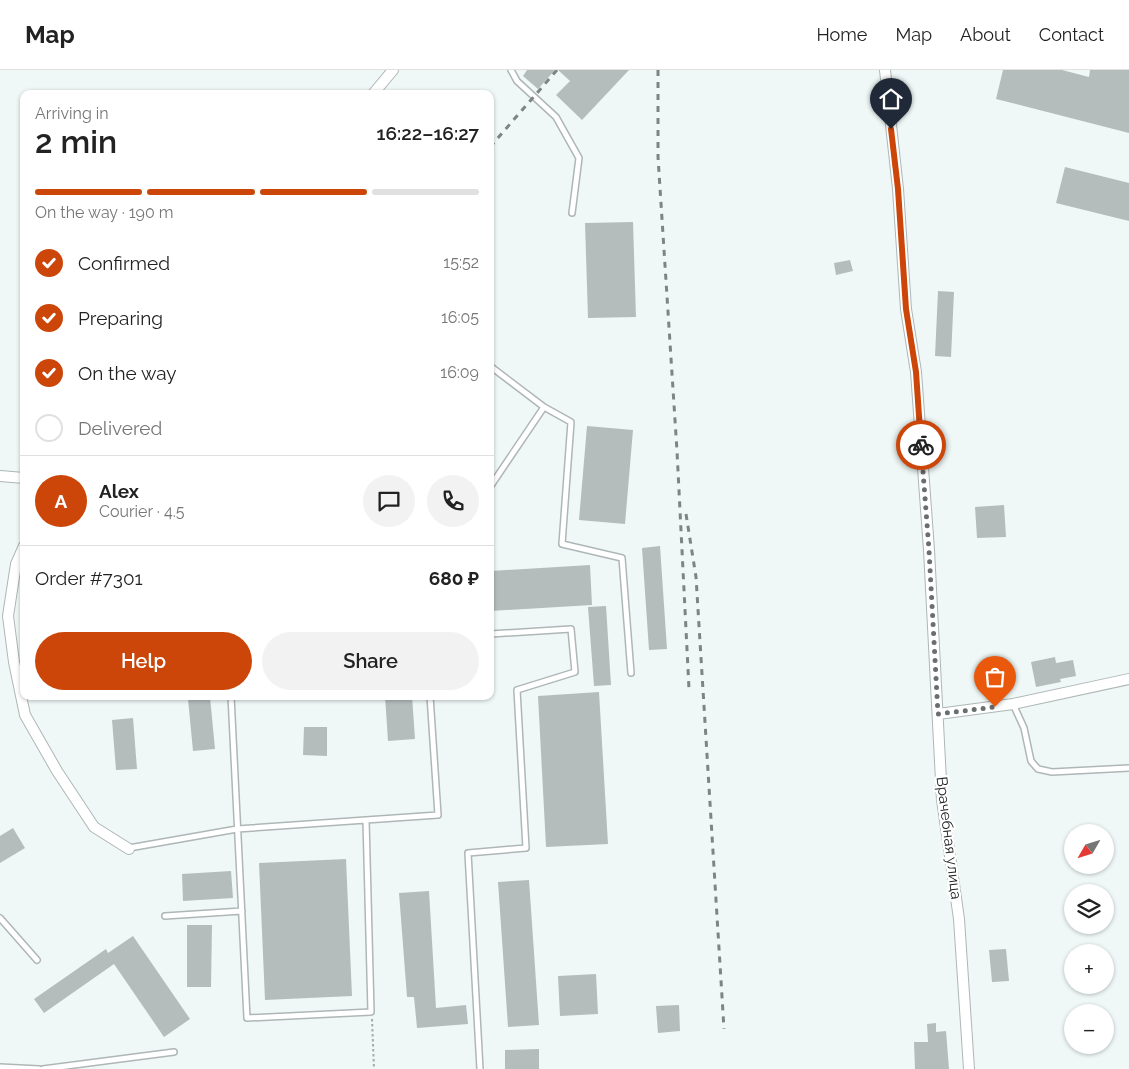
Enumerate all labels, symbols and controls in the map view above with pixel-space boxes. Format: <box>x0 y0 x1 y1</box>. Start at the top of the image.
text: Map <box>25 20 75 49</box>
text: Home <box>816 24 867 45</box>
text: Map <box>895 24 932 45</box>
text: About <box>960 24 1011 45</box>
text: Contact <box>1039 24 1104 45</box>
pin <box>870 78 912 129</box>
icon: home <box>877 85 905 113</box>
text: Arriving in <box>35 104 109 123</box>
text: 16:22–16:27 <box>377 122 479 144</box>
text: 2 min <box>35 123 117 160</box>
text: On the way · 190 m <box>35 203 174 222</box>
icon: check <box>35 249 63 277</box>
text: Confirmed <box>78 252 170 274</box>
text: 15:52 <box>443 253 479 272</box>
icon: check <box>35 304 63 332</box>
text: Preparing <box>78 307 163 329</box>
text: 16:05 <box>441 308 479 327</box>
icon: check <box>35 359 63 387</box>
text: On the way <box>78 362 177 384</box>
text: 16:09 <box>440 363 479 382</box>
text: Delivered <box>78 417 162 439</box>
courier <box>896 420 946 470</box>
icon: bike <box>907 431 935 459</box>
button: chat <box>363 475 415 527</box>
button: phone <box>427 475 479 527</box>
text: Alex <box>99 480 139 502</box>
text: A <box>55 490 67 512</box>
text: Courier · 4.5 <box>99 502 184 521</box>
text: Order #7301 <box>35 567 143 589</box>
text: 680 ₽ <box>429 567 479 589</box>
button: Help <box>35 632 252 690</box>
button: Share <box>262 632 479 690</box>
pin <box>974 656 1016 707</box>
icon: bag <box>981 663 1009 691</box>
street label: Врачебная улица <box>933 776 965 900</box>
north arrow <box>1064 824 1114 874</box>
map controls <box>1064 824 1114 1054</box>
button: layers <box>1064 884 1114 934</box>
button: + <box>1064 944 1114 994</box>
button: − <box>1064 1004 1114 1054</box>

